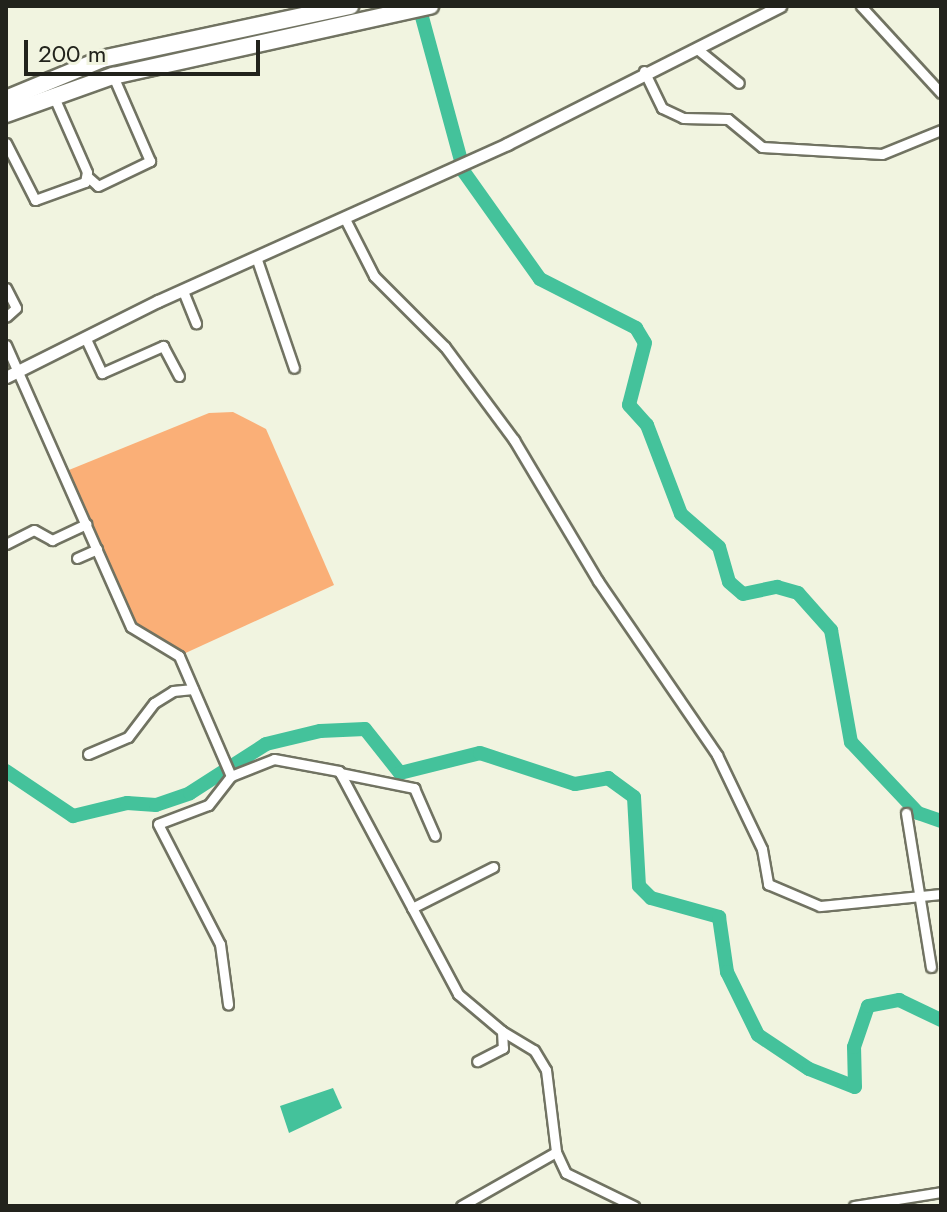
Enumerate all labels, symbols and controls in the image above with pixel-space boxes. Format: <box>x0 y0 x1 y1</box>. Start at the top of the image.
scale bar <box>28 24 264 74</box>
text: 200 m <box>38 36 106 71</box>

